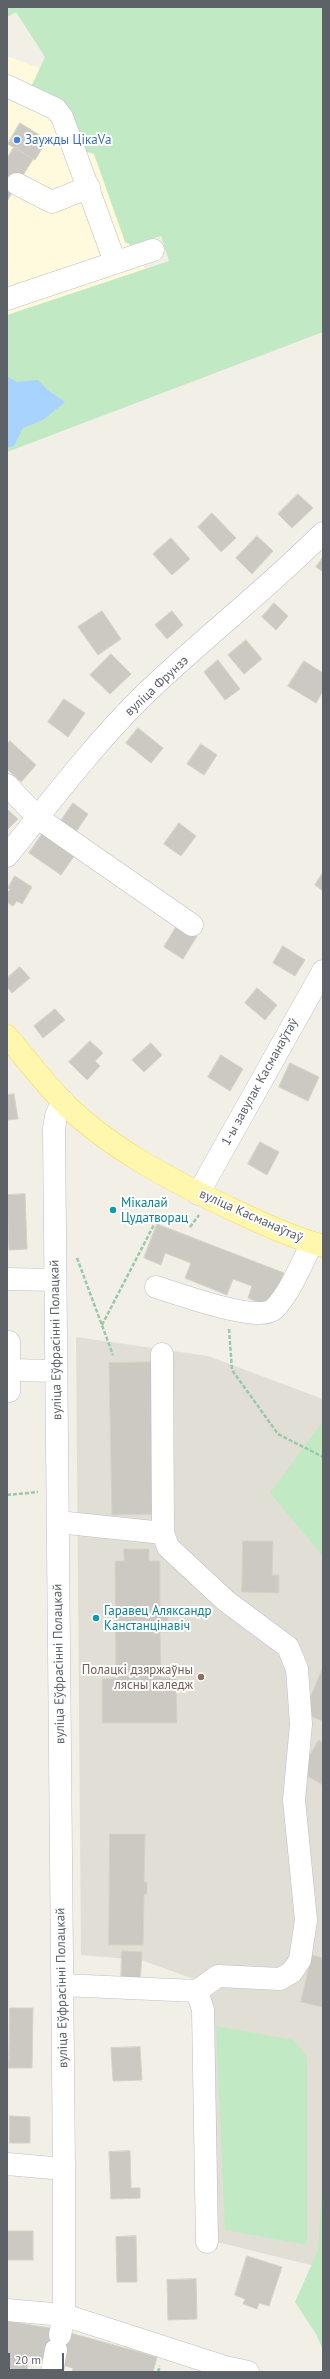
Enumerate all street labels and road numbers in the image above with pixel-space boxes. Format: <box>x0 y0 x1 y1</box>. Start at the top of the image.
street label: вуліца Фрунзэ <box>122 653 192 719</box>
street label: 1-ы завулак Касманаўтаў <box>218 1016 302 1148</box>
street label: вуліца Касманаўтаў <box>197 1186 305 1246</box>
street label: вуліца Еўфрасінні Полацкай <box>47 1260 65 1420</box>
street label: вуліца Еўфрасінні Полацкай <box>50 1584 68 1744</box>
street label: вуліца Еўфрасінні Полацкай <box>53 1908 71 2068</box>

